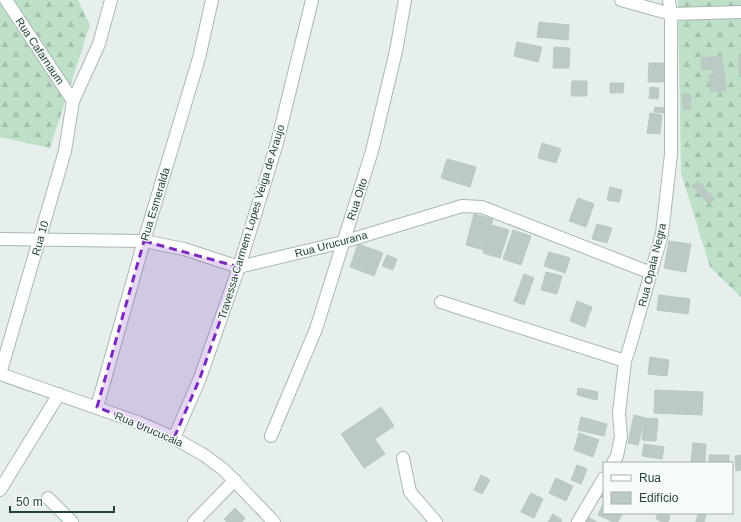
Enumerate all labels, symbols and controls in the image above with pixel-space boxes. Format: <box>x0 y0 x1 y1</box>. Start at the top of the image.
street label: Rua Cafarnaum <box>13 15 67 87</box>
street label: Travessa Carmem Lopes Veiga de Araujo <box>216 123 286 321</box>
street label: Rua Esmeralda <box>138 165 172 242</box>
street label: Rua Oito <box>345 176 369 222</box>
street label: Rua 10 <box>29 219 51 257</box>
street label: Rua Opala Negra <box>636 221 668 308</box>
street label: Rua Urucurana <box>293 228 369 259</box>
street label: Rua Urucucaia <box>113 409 186 449</box>
legend <box>603 462 733 514</box>
text: Rua <box>639 471 661 485</box>
scale bar <box>10 488 114 514</box>
text: Edifício <box>639 491 679 505</box>
text: 50 m <box>16 495 43 509</box>

